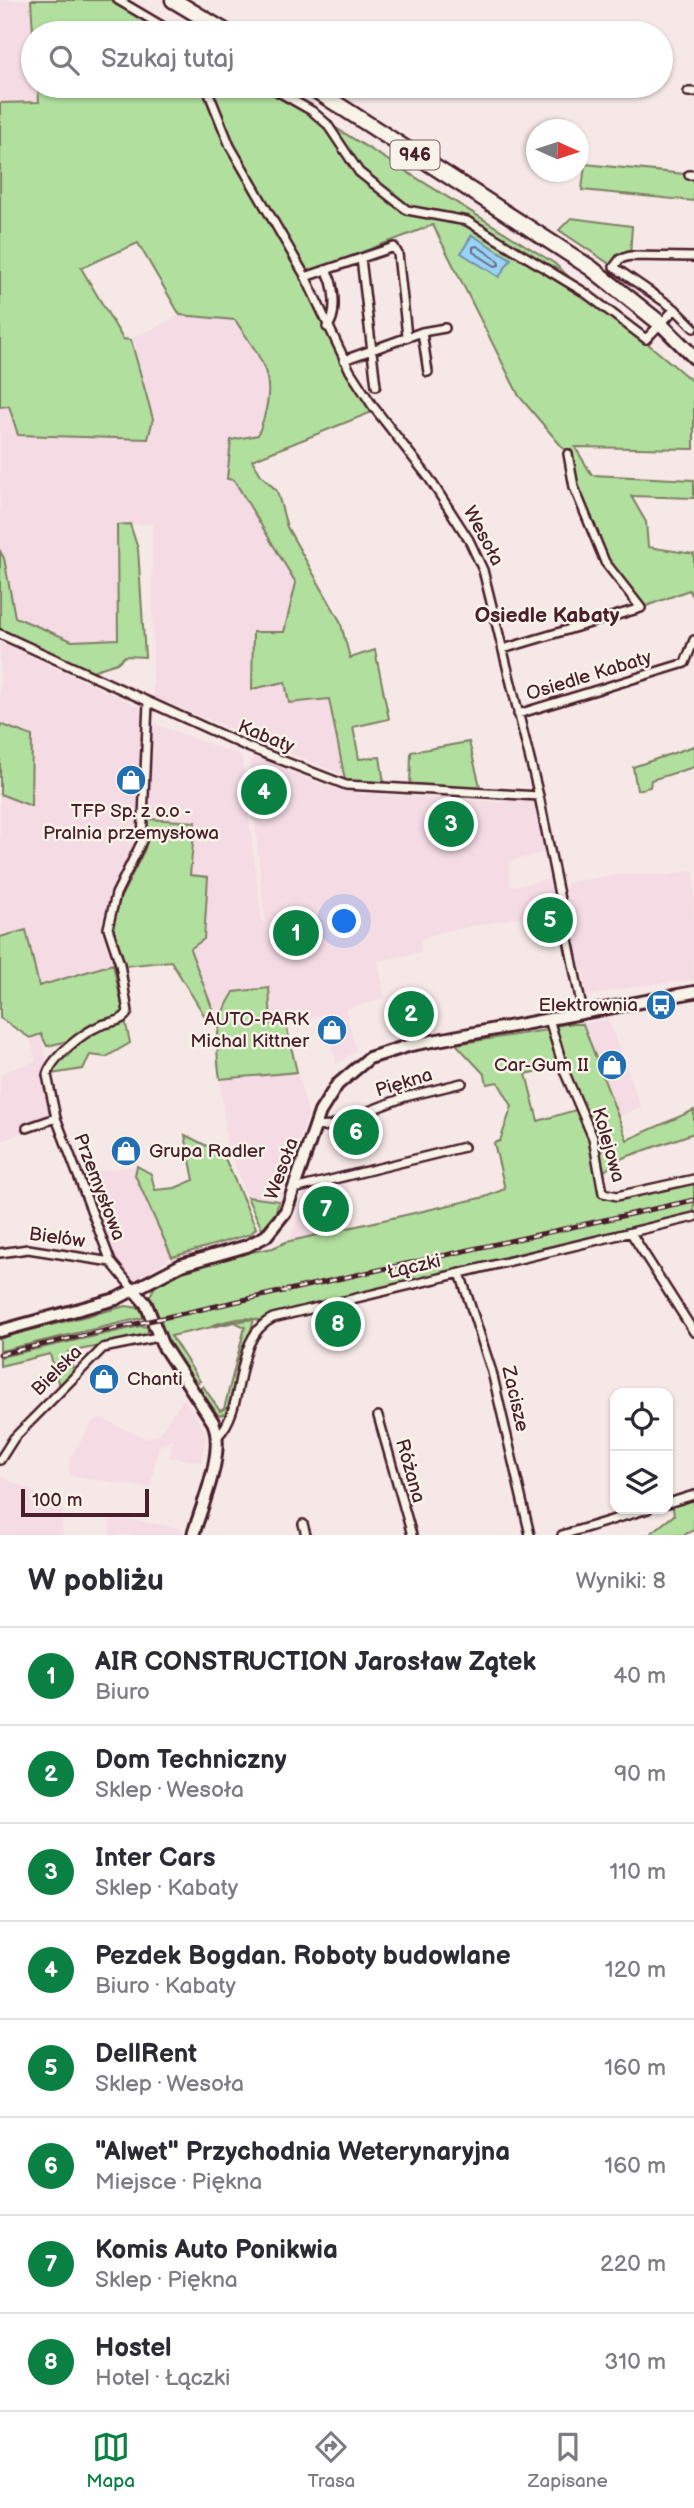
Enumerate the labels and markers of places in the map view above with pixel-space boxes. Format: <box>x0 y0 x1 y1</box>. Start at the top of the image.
shop icon: TFP Sp. z o.o - Pralnia przemysłowa <box>114 763 148 797</box>
pin: 4 <box>241 766 287 818</box>
pin: 3 <box>428 798 474 850</box>
place label: TFP Sp. z o.o - Pralnia przemysłowa <box>43 800 219 845</box>
pin: 5 <box>527 894 573 946</box>
pin: 1 <box>273 907 319 959</box>
pin: 2 <box>388 988 434 1040</box>
bus stop icon: Elektrownia <box>644 988 678 1022</box>
place label: Elektrownia <box>539 994 638 1017</box>
place label: AUTO-PARK Michal Kittner <box>190 1008 310 1053</box>
shop icon: AUTO-PARK Michal Kittner <box>315 1013 349 1047</box>
shop icon: Car-Gum II <box>595 1048 629 1082</box>
place label: Car-Gum II <box>494 1054 589 1077</box>
pin: 6 <box>333 1106 379 1158</box>
shop icon: Grupa Radler <box>109 1134 143 1168</box>
place label: Grupa Radler <box>149 1140 266 1163</box>
pin: 7 <box>303 1183 349 1235</box>
pin: 8 <box>315 1298 361 1350</box>
shop icon: Chanti <box>87 1362 121 1396</box>
place label: Chanti <box>127 1368 183 1391</box>

